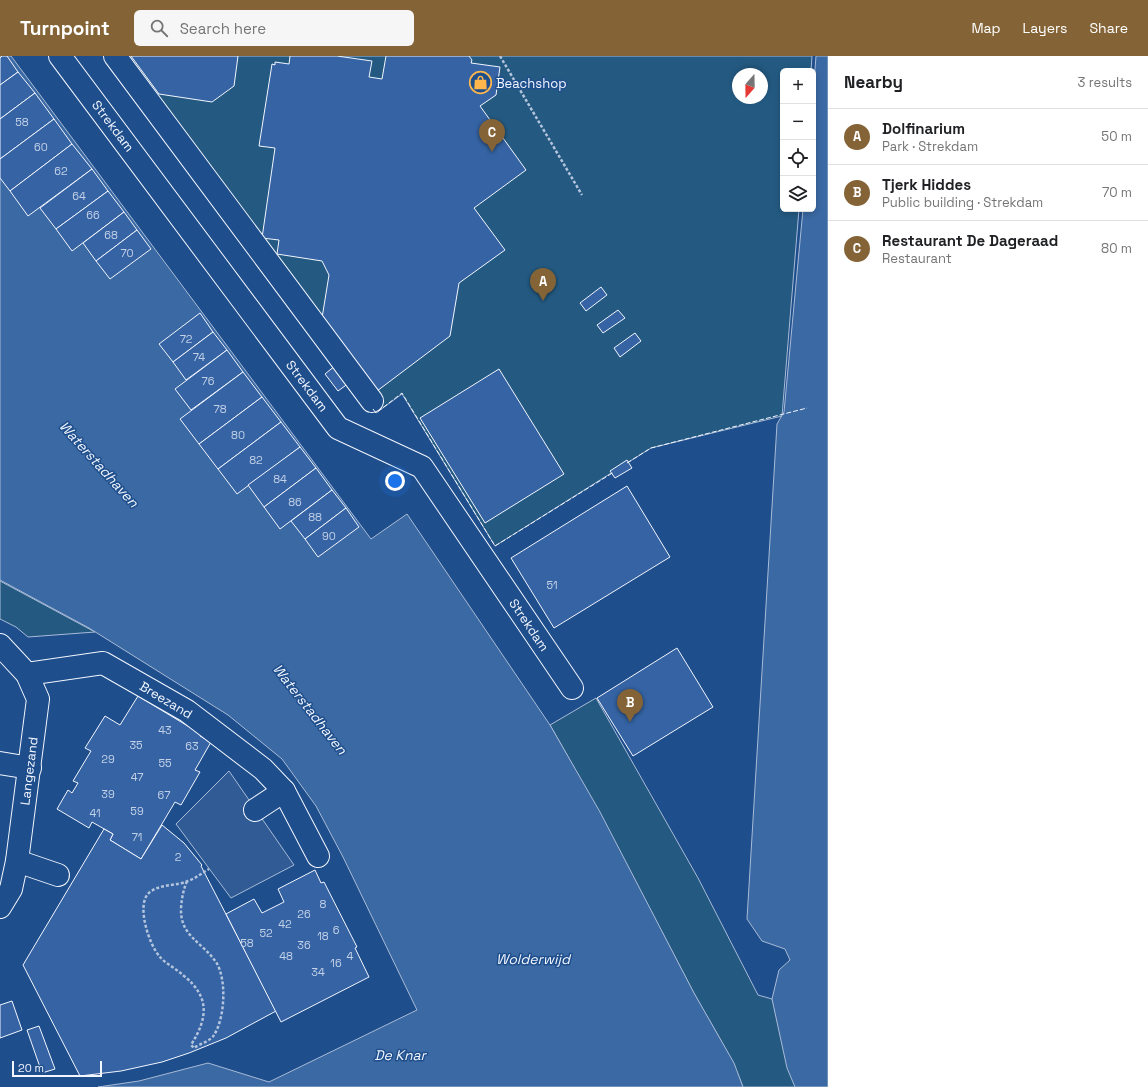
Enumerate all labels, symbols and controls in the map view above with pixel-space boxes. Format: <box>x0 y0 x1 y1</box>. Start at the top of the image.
search box <box>134 10 414 46</box>
text: Turnpoint <box>20 16 110 41</box>
icon: search <box>148 17 170 39</box>
text: Search here <box>180 19 266 38</box>
text: Map <box>971 19 1001 37</box>
text: Layers <box>1023 19 1067 37</box>
text: Share <box>1089 19 1128 37</box>
north arrow <box>732 68 768 104</box>
map controls <box>780 68 816 212</box>
button: + <box>780 68 816 104</box>
shop icon: Beachshop <box>467 70 493 96</box>
text: Nearby <box>844 71 903 93</box>
text: 3 results <box>1078 74 1132 91</box>
place label: Beachshop <box>496 75 567 92</box>
street label: Strekdam <box>88 97 138 155</box>
button: − <box>780 104 816 140</box>
house number: 58 <box>15 115 29 129</box>
pin: C <box>479 119 505 152</box>
text: Dolfinarium <box>882 119 965 138</box>
text: A <box>853 128 861 145</box>
text: 50 m <box>1101 128 1132 145</box>
text: Park · Strekdam <box>882 138 978 155</box>
house number: 60 <box>34 140 48 154</box>
button: locate <box>780 140 816 176</box>
house number: 62 <box>54 164 68 178</box>
text: Tjerk Hiddes <box>882 175 971 194</box>
button: layers <box>780 176 816 212</box>
text: B <box>853 184 861 201</box>
text: 70 m <box>1102 184 1132 201</box>
house number: 64 <box>72 189 86 203</box>
text: Public building · Strekdam <box>882 194 1043 211</box>
house number: 66 <box>86 208 100 222</box>
house number: 68 <box>104 228 118 242</box>
text: Restaurant De Dageraad <box>882 231 1058 250</box>
text: C <box>853 240 861 257</box>
text: 80 m <box>1101 240 1132 257</box>
house number: 70 <box>120 246 134 260</box>
text: Restaurant <box>882 250 952 267</box>
pin: A <box>530 268 556 301</box>
house number: 72 <box>180 332 193 346</box>
house number: 74 <box>193 350 205 364</box>
street label: Strekdam <box>282 357 332 415</box>
house number: 76 <box>202 374 215 388</box>
house number: 78 <box>213 402 227 416</box>
water label: Waterstadhaven <box>55 417 143 511</box>
house number: 80 <box>231 428 245 442</box>
house number: 82 <box>249 453 263 467</box>
your location <box>385 471 405 491</box>
house number: 84 <box>273 472 287 486</box>
house number: 86 <box>288 495 302 509</box>
house number: 88 <box>308 510 322 524</box>
house number: 90 <box>322 529 336 543</box>
house number: 51 <box>546 578 558 592</box>
street label: Strekdam <box>505 595 553 655</box>
water label: Waterstadhaven <box>269 660 351 758</box>
street label: Breezand <box>136 678 196 722</box>
pin: B <box>617 689 643 722</box>
house number: 43 <box>158 723 172 737</box>
street label: Langezand <box>16 736 42 806</box>
house number: 35 <box>129 738 143 752</box>
house number: 63 <box>185 739 199 753</box>
house number: 29 <box>101 752 115 766</box>
house number: 55 <box>158 756 172 770</box>
house number: 47 <box>131 770 143 784</box>
house number: 39 <box>101 787 115 801</box>
house number: 67 <box>158 788 170 802</box>
house number: 59 <box>130 804 144 818</box>
house number: 41 <box>89 806 101 820</box>
house number: 71 <box>132 830 142 844</box>
house number: 2 <box>175 850 182 864</box>
house number: 8 <box>320 897 327 911</box>
house number: 26 <box>297 907 311 921</box>
house number: 42 <box>278 917 292 931</box>
house number: 6 <box>333 923 340 937</box>
house number: 52 <box>259 926 273 940</box>
house number: 18 <box>317 929 329 943</box>
house number: 58 <box>240 936 254 950</box>
house number: 36 <box>297 938 311 952</box>
house number: 48 <box>279 949 293 963</box>
house number: 4 <box>347 949 354 963</box>
water label: Wolderwijd <box>496 950 572 968</box>
house number: 16 <box>330 956 342 970</box>
house number: 34 <box>311 965 325 979</box>
water label: De Knar <box>374 1046 428 1064</box>
scale bar <box>12 1059 102 1078</box>
text: 20 m <box>18 1061 44 1075</box>

